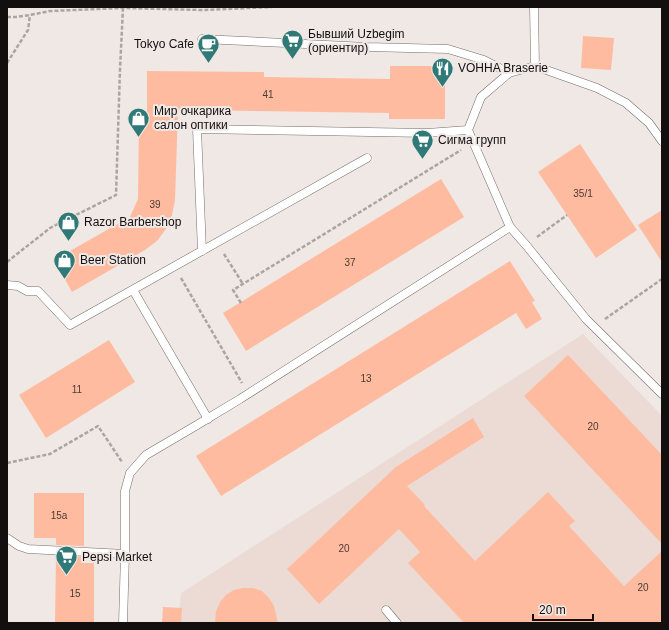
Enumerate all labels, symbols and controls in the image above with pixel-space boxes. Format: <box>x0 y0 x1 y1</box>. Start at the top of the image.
place label: Бывший Uzbegim (ориентир) <box>308 27 405 55</box>
supermarket icon: Бывший Uzbegim (ориентир) <box>279 28 305 61</box>
cafe icon: Tokyo Cafe <box>196 31 222 64</box>
place label: Tokyo Cafe <box>134 37 194 51</box>
restaurant icon: VOHHA Braserie <box>430 55 456 88</box>
place label: VOHHA Braserie <box>458 61 548 75</box>
house number: 41 <box>262 89 274 100</box>
place label: Мир очкарика салон оптики <box>154 104 231 132</box>
shop icon: Мир очкарика салон оптики <box>125 105 151 138</box>
supermarket icon: Сигма групп <box>410 127 436 160</box>
place label: Сигма групп <box>438 133 506 147</box>
house number: 35/1 <box>573 188 593 199</box>
house number: 39 <box>149 199 161 210</box>
shop icon: Razor Barbershop <box>55 209 81 242</box>
place label: Razor Barbershop <box>84 215 182 229</box>
shop icon: Beer Station <box>51 247 77 280</box>
place label: Beer Station <box>80 253 146 267</box>
house number: 37 <box>344 257 356 268</box>
house number: 13 <box>360 373 372 384</box>
house number: 11 <box>72 384 83 395</box>
house number: 20 <box>587 421 599 432</box>
house number: 15a <box>51 510 68 521</box>
house number: 20 <box>338 543 350 554</box>
supermarket icon: Pepsi Market <box>53 544 79 577</box>
place label: Pepsi Market <box>82 550 153 564</box>
house number: 20 <box>637 582 649 593</box>
house number: 15 <box>69 588 81 599</box>
scale bar <box>533 596 593 622</box>
text: 20 m <box>539 603 566 617</box>

